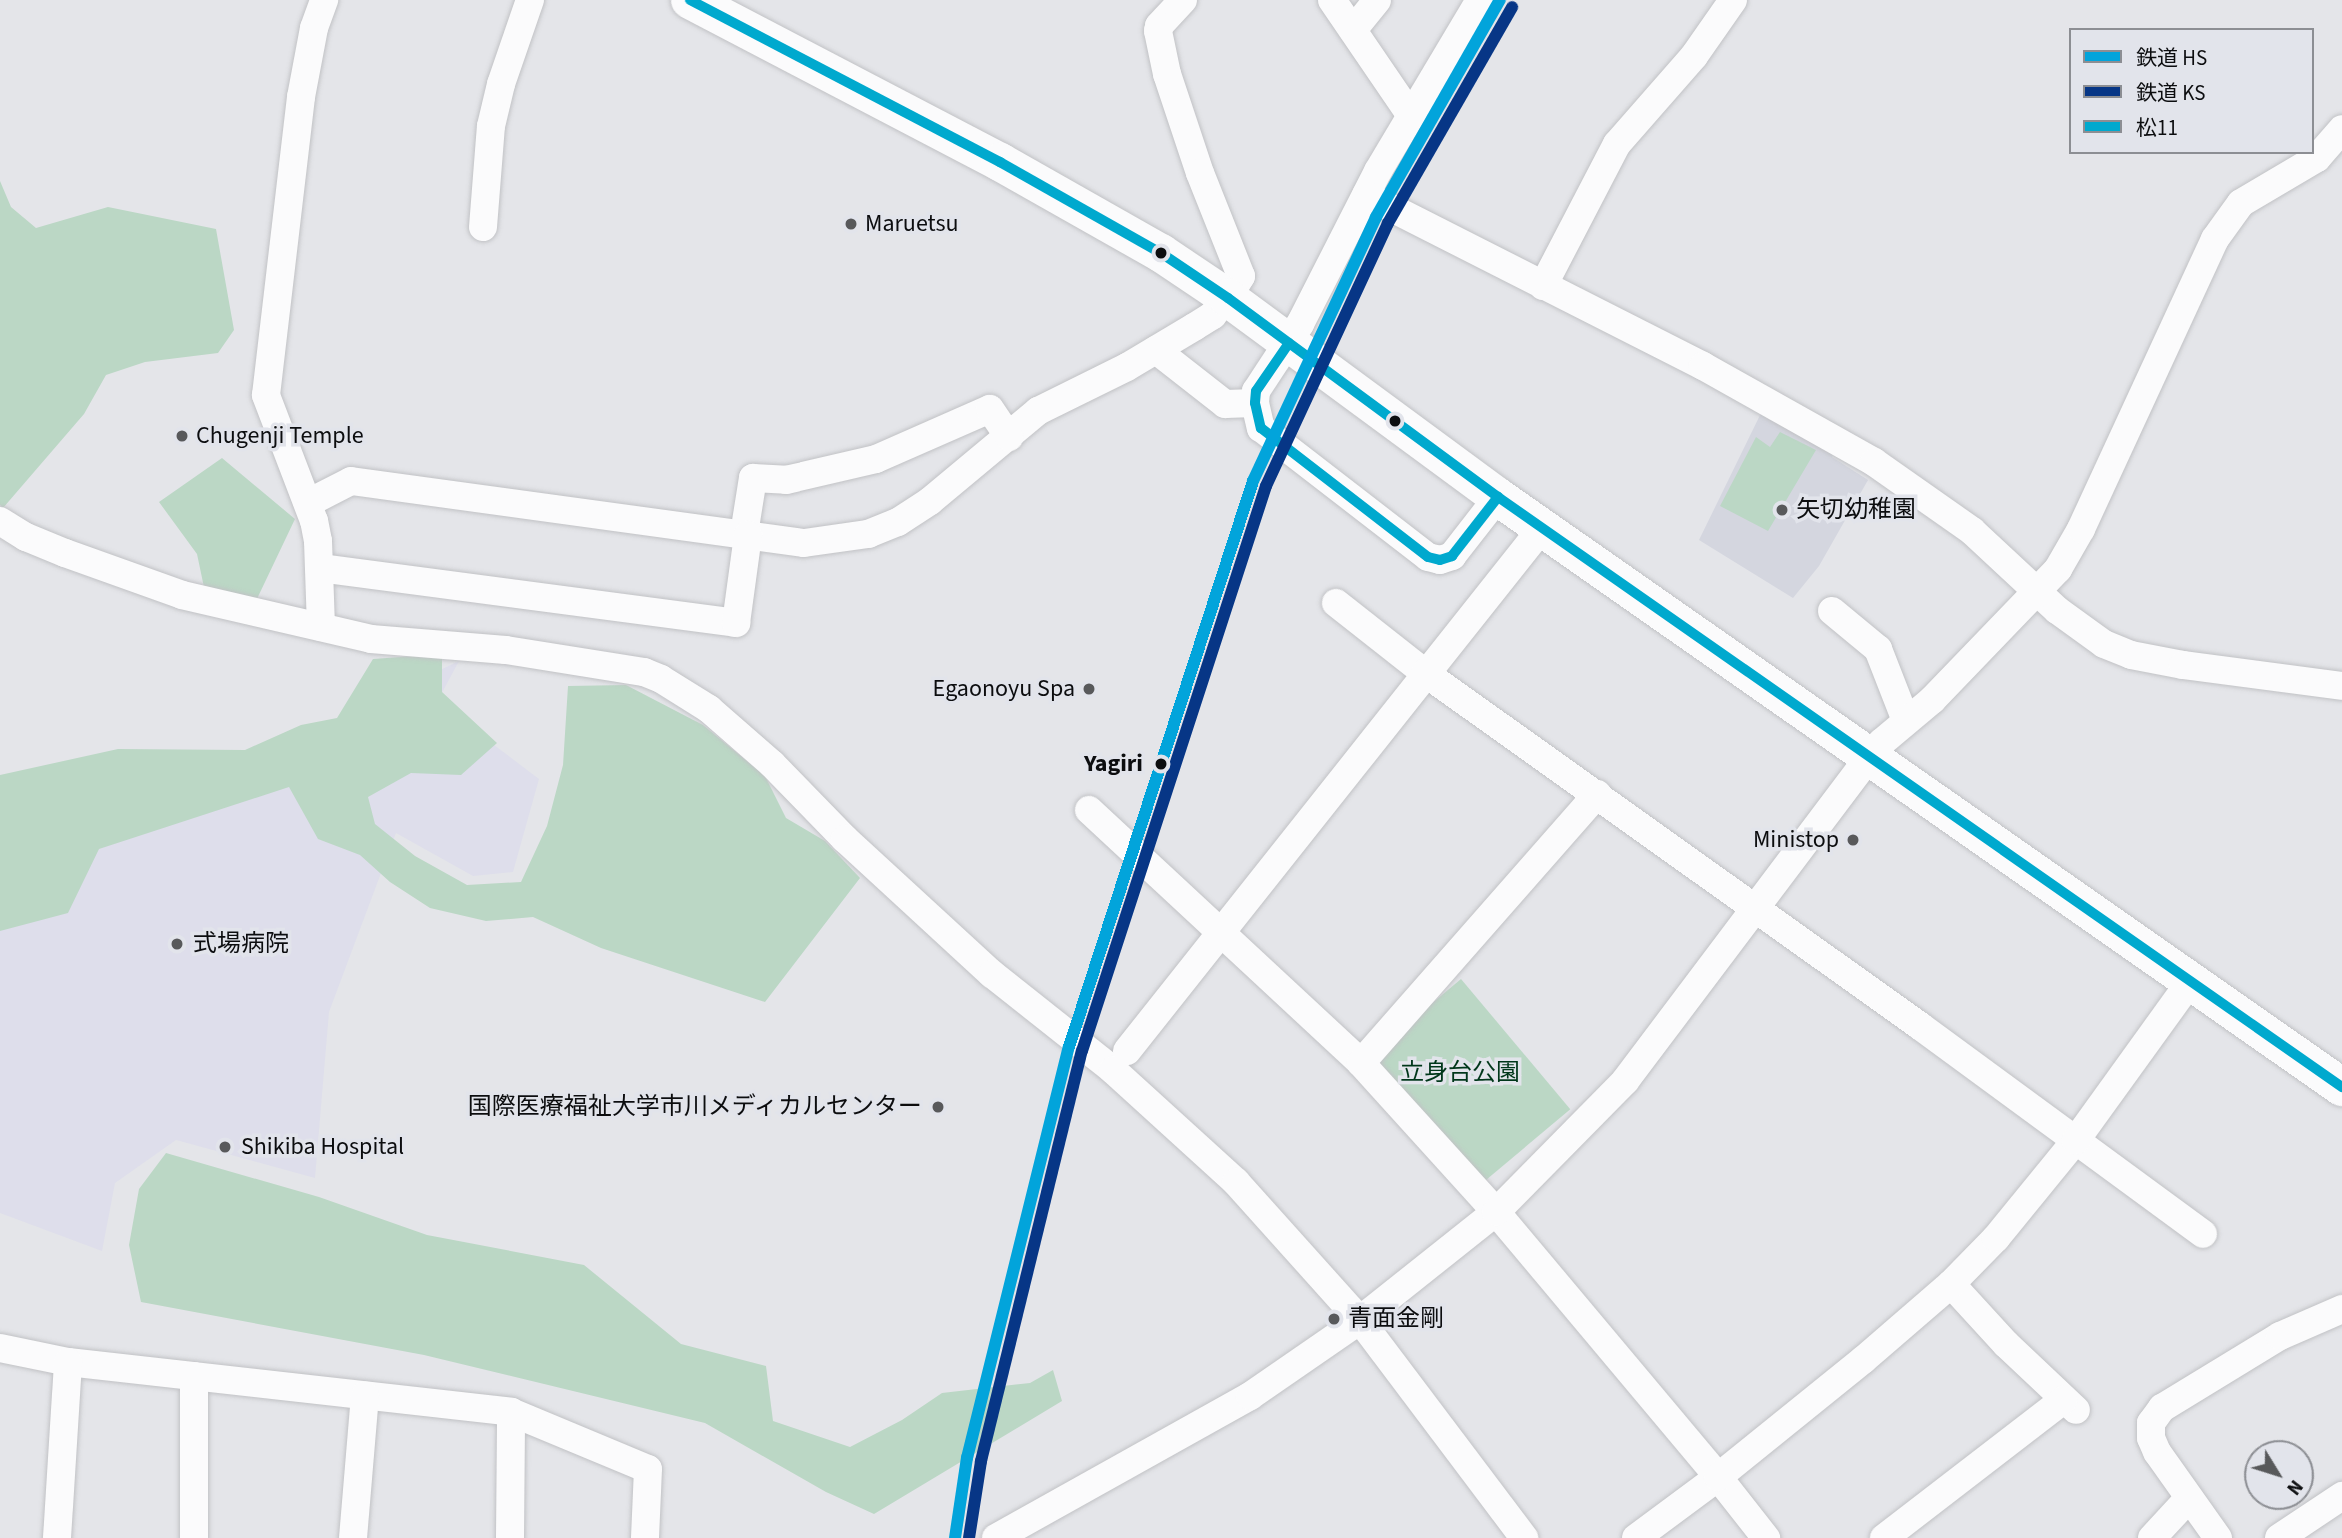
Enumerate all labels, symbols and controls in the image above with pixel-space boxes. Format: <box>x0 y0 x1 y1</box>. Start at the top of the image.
legend <box>2069 28 2314 154</box>
text: 鉄道 HS <box>2136 43 2207 73</box>
text: 鉄道 KS <box>2136 78 2205 108</box>
text: 松11 <box>2136 113 2178 143</box>
place label: Maruetsu <box>865 210 959 238</box>
marker: Maruetsu <box>843 216 859 232</box>
unlabelled marker <box>1154 246 1168 260</box>
unlabelled marker <box>1388 414 1402 428</box>
place label: Chugenji Temple <box>196 422 364 450</box>
marker: Chugenji Temple <box>174 428 190 444</box>
place label: 矢切幼稚園 <box>1796 496 1916 524</box>
marker: 矢切幼稚園 <box>1774 502 1790 518</box>
place label: Egaonoyu Spa <box>933 675 1075 703</box>
marker: Egaonoyu Spa <box>1081 681 1097 697</box>
place label: Yagiri <box>1084 750 1143 778</box>
marker: Yagiri <box>1149 752 1173 776</box>
place label: Ministop <box>1753 826 1839 854</box>
marker: Ministop <box>1845 832 1861 848</box>
place label: 式場病院 <box>193 930 289 958</box>
marker: 式場病院 <box>167 934 187 954</box>
park label: 立身台公園 <box>1400 1059 1520 1087</box>
place label: 国際医療福祉大学市川メディカルセンター <box>466 1093 922 1121</box>
marker: 国際医療福祉大学市川メディカルセンター <box>928 1097 948 1117</box>
place label: Shikiba Hospital <box>241 1133 404 1161</box>
marker: Shikiba Hospital <box>215 1137 235 1157</box>
place label: 青面金剛 <box>1348 1305 1444 1333</box>
marker: 青面金剛 <box>1326 1311 1342 1327</box>
north arrow <box>2244 1440 2314 1510</box>
text: N <box>2280 1474 2309 1500</box>

